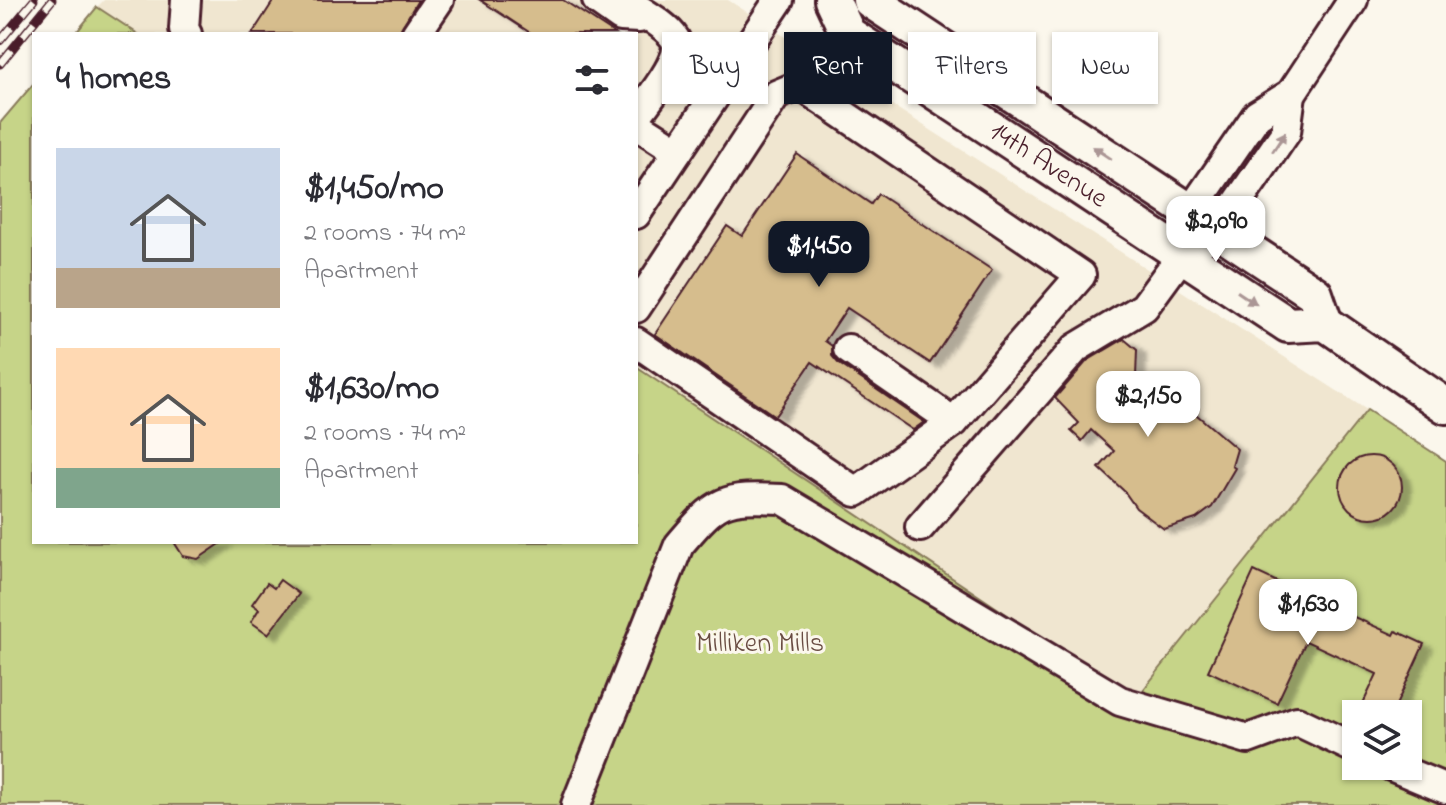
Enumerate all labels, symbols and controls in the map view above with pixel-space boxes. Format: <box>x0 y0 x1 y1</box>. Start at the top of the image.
chip: Buy <box>662 32 768 104</box>
chip: Rent <box>784 32 892 104</box>
chip: Filters <box>908 32 1036 104</box>
chip: New <box>1052 32 1158 104</box>
text: 4 homes <box>56 55 171 105</box>
icon: filters <box>570 58 614 102</box>
street label: 14th Avenue <box>981 112 1116 220</box>
one-way arrow <box>1271 131 1285 153</box>
one-way arrow <box>1092 146 1113 161</box>
text: $1,450/mo <box>304 165 444 215</box>
icon: home <box>120 180 216 276</box>
pin: $2,090 <box>1151 196 1281 264</box>
text: $2,090 <box>1184 203 1248 241</box>
text: 2 rooms · 74 m² <box>304 215 466 253</box>
pin: $1,450 <box>754 221 884 289</box>
text: $1,450 <box>786 228 852 266</box>
text: Apartment <box>304 253 418 291</box>
one-way arrow <box>1237 291 1258 306</box>
text: $1,630/mo <box>304 365 440 415</box>
pin: $2,150 <box>1083 371 1213 439</box>
text: $2,150 <box>1114 378 1182 416</box>
icon: home <box>120 380 216 476</box>
text: 2 rooms · 74 m² <box>304 415 466 453</box>
text: Apartment <box>304 453 418 491</box>
pin: $1,630 <box>1243 579 1373 647</box>
text: $1,630 <box>1277 586 1339 624</box>
park label: Milliken Mills <box>696 624 824 665</box>
map controls <box>1342 700 1422 780</box>
button: layers <box>1342 700 1422 780</box>

